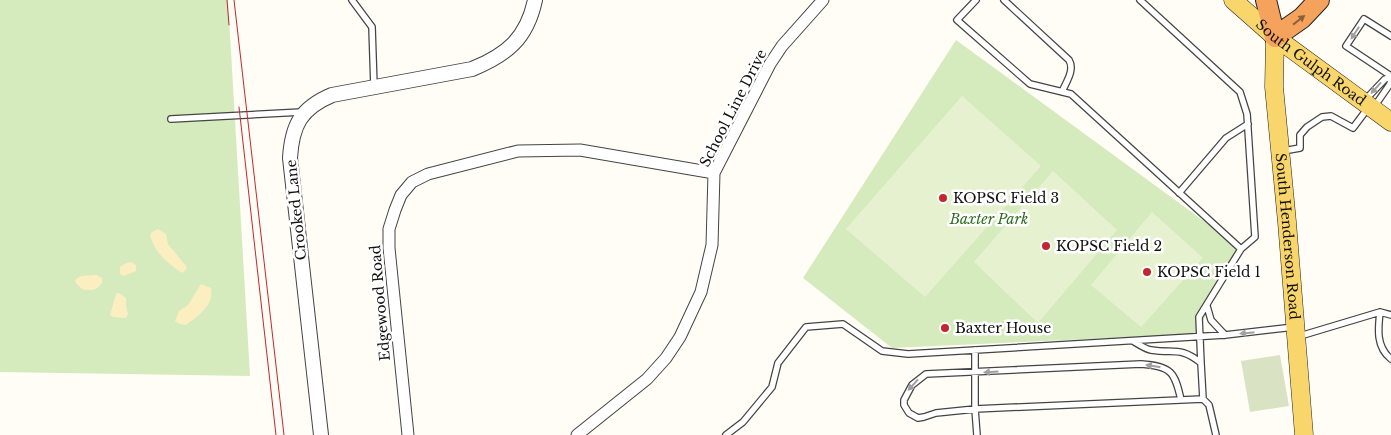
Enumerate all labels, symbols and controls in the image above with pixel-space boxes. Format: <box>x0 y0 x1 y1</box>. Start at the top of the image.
street label: South Gulph Road <box>1252 15 1370 110</box>
one-way arrow <box>1292 15 1305 26</box>
one-way arrow <box>1350 26 1359 39</box>
street label: School Line Drive <box>696 46 770 170</box>
one-way arrow <box>1370 81 1382 93</box>
street label: South Henderson Road <box>1271 152 1304 321</box>
street label: Crooked Lane <box>282 159 310 261</box>
place label: KOPSC Field 3 <box>953 189 1059 207</box>
marker: KOPSC Field 3 <box>937 192 949 204</box>
park label: Baxter Park <box>949 210 1028 228</box>
place label: KOPSC Field 2 <box>1056 237 1162 255</box>
marker: KOPSC Field 2 <box>1040 240 1052 252</box>
street label: Edgewood Road <box>366 244 394 362</box>
place label: KOPSC Field 1 <box>1157 263 1261 281</box>
marker: KOPSC Field 1 <box>1141 266 1153 278</box>
place label: Baxter House <box>955 319 1051 337</box>
marker: Baxter House <box>939 322 951 334</box>
one-way arrow <box>1239 329 1255 337</box>
one-way arrow <box>1145 362 1161 370</box>
one-way arrow <box>983 369 999 377</box>
one-way arrow <box>907 378 919 390</box>

